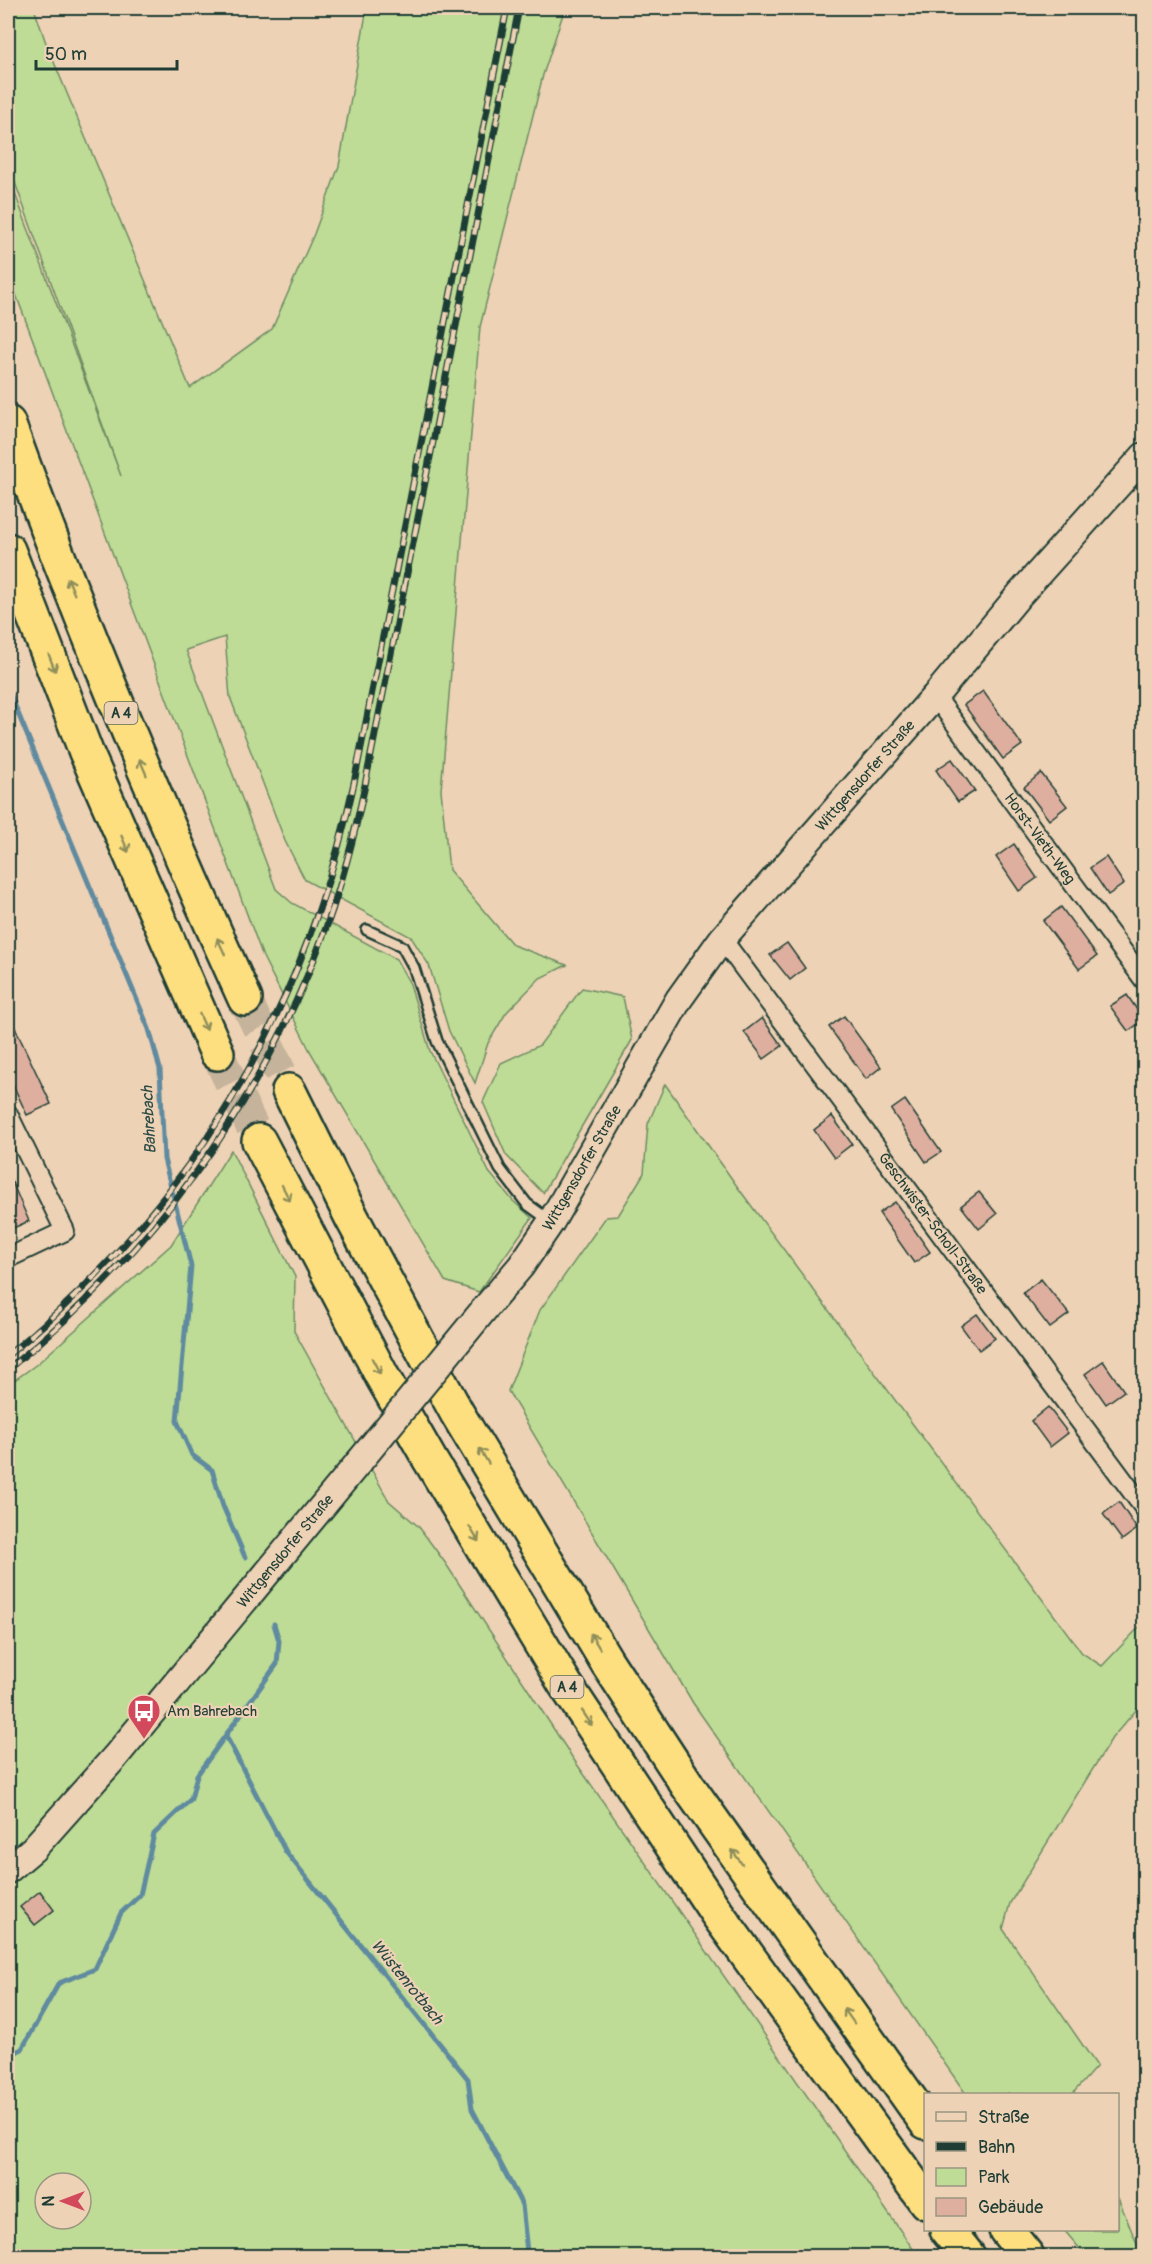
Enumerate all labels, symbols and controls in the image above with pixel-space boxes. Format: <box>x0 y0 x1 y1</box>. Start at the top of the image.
scale bar <box>36 33 177 71</box>
text: 50 m <box>45 43 87 66</box>
one-way arrow <box>65 577 76 596</box>
one-way arrow <box>47 653 58 672</box>
road number: A 4 <box>104 702 138 724</box>
street label: Wittgensdorfer Straße <box>811 716 919 835</box>
one-way arrow <box>137 758 148 777</box>
street label: Horst-Vieth-Weg <box>1000 789 1080 888</box>
one-way arrow <box>120 834 131 852</box>
one-way arrow <box>214 937 225 955</box>
one-way arrow <box>198 1013 209 1031</box>
water label: Bahrebach <box>137 1084 161 1155</box>
street label: Wittgensdorfer Straße <box>538 1101 626 1234</box>
street label: Geschwister-Scholl-Straße <box>874 1149 992 1298</box>
one-way arrow <box>280 1184 292 1202</box>
one-way arrow <box>371 1356 382 1374</box>
one-way arrow <box>477 1448 489 1465</box>
street label: Wittgensdorfer Straße <box>233 1490 338 1612</box>
one-way arrow <box>469 1525 481 1542</box>
one-way arrow <box>588 1633 600 1650</box>
road number: A 4 <box>550 1676 584 1698</box>
bus stop icon: Am Bahrebach <box>126 1693 162 1740</box>
place label: Am Bahrebach <box>167 1702 257 1721</box>
one-way arrow <box>582 1709 594 1726</box>
one-way arrow <box>731 1849 743 1865</box>
water label: Wüstenrotbach <box>367 1935 448 2030</box>
one-way arrow <box>843 2008 855 2024</box>
legend <box>924 2093 1119 2231</box>
text: Straße <box>978 2106 1029 2129</box>
text: Bahn <box>978 2136 1015 2159</box>
text: Park <box>978 2166 1010 2189</box>
north arrow <box>33 2171 93 2231</box>
text: N <box>39 2195 59 2206</box>
text: Gebäude <box>978 2196 1043 2219</box>

